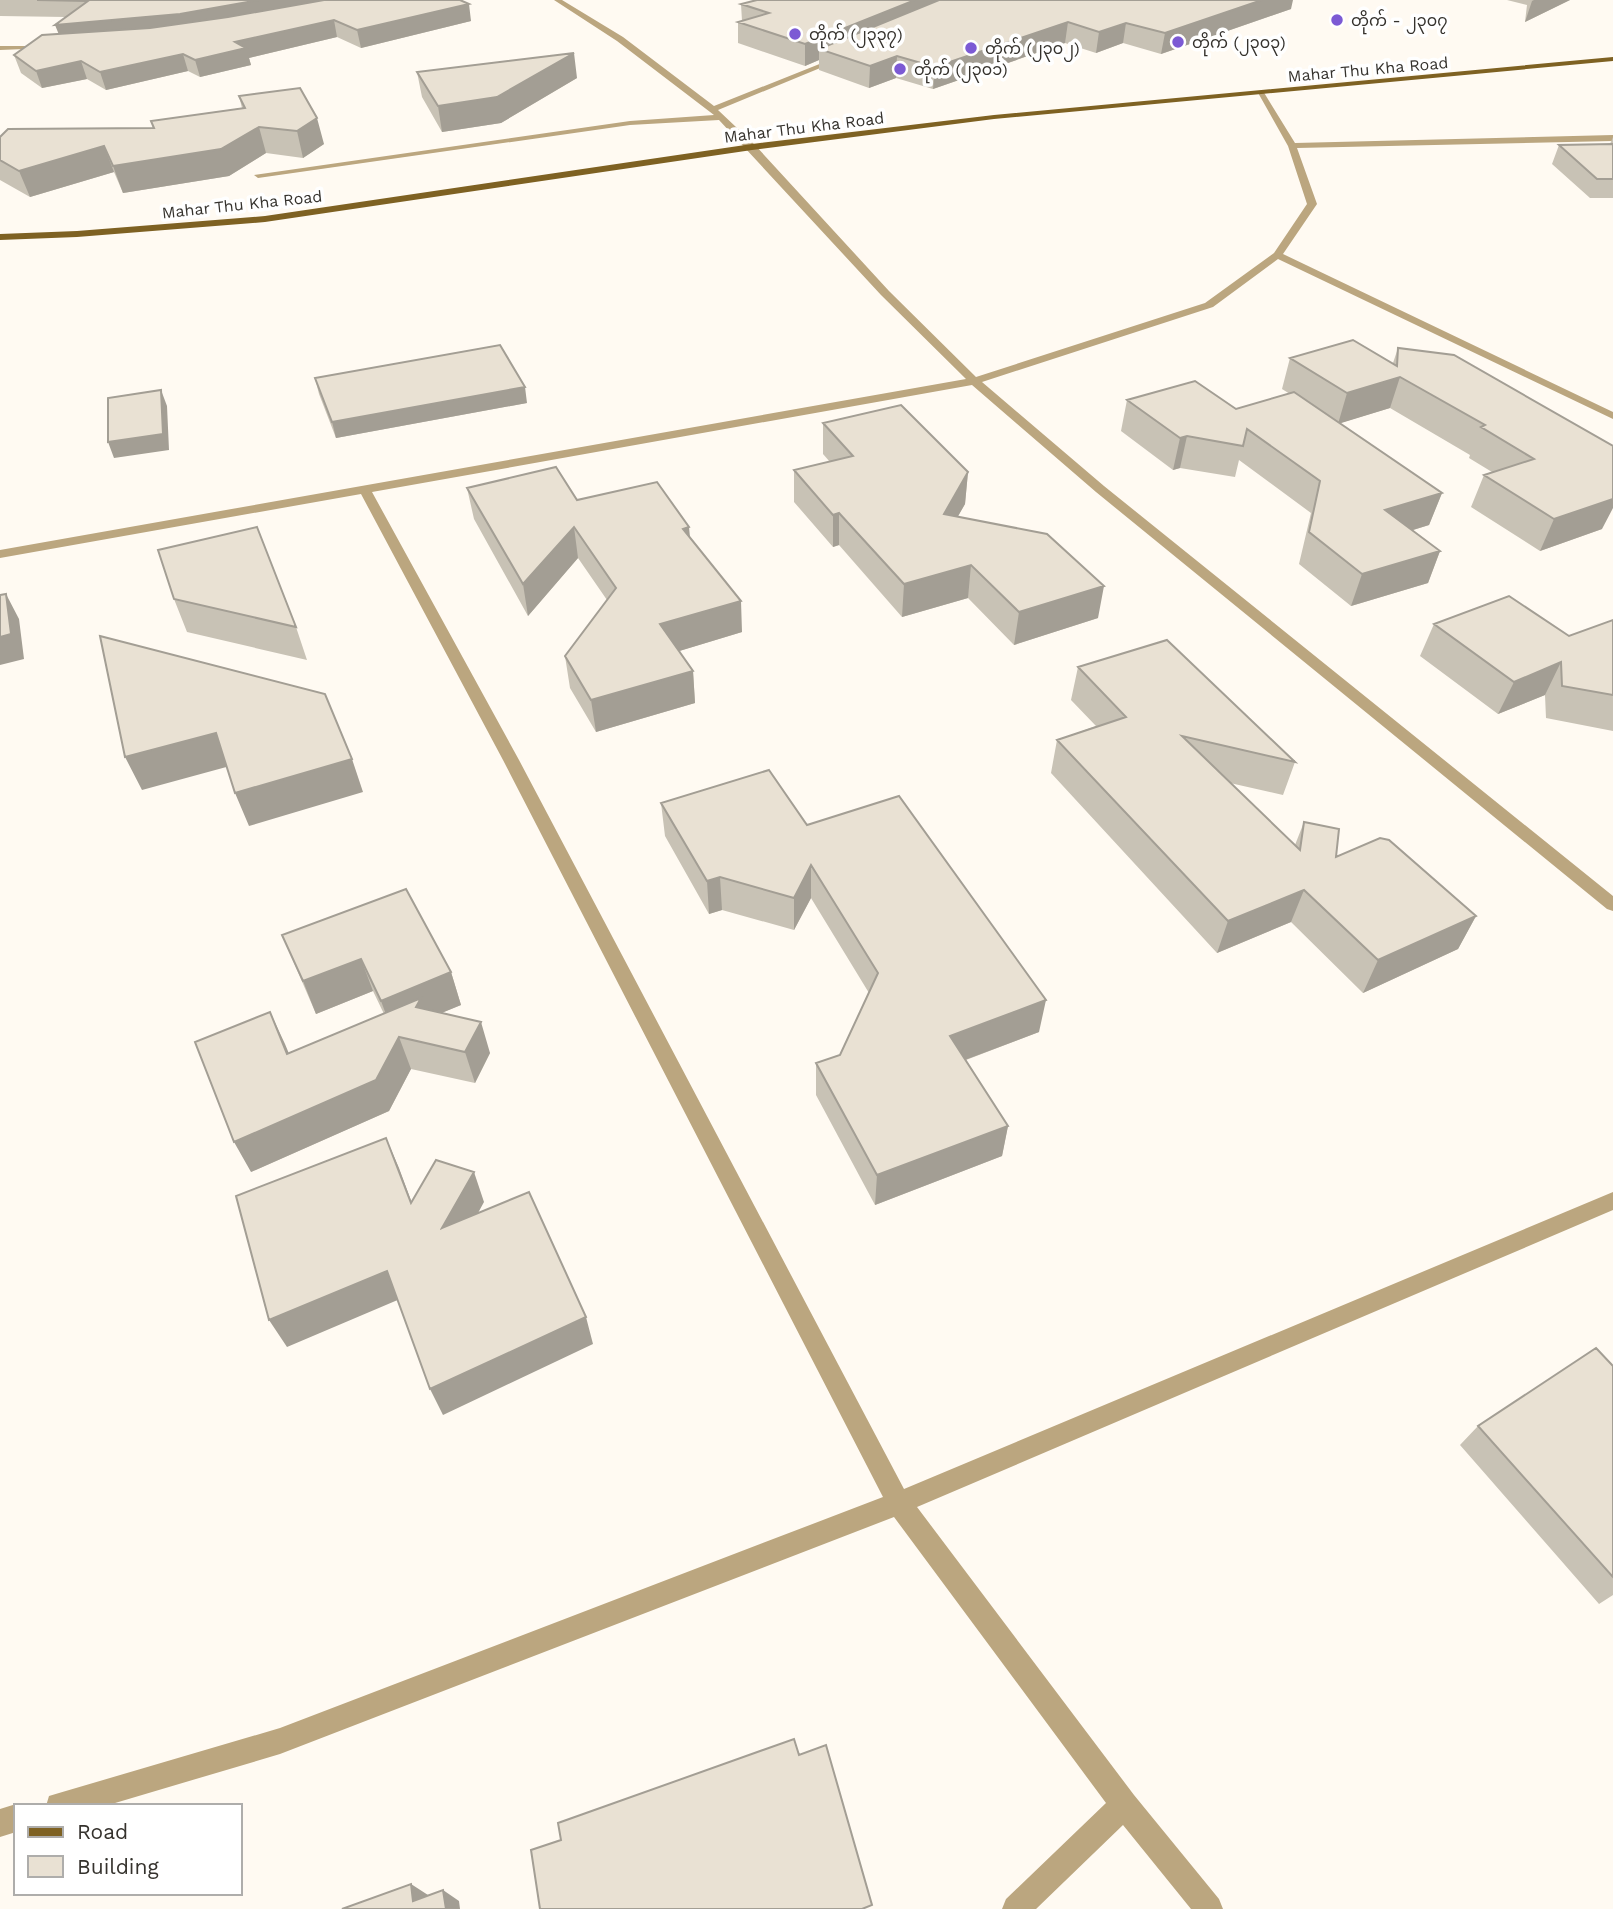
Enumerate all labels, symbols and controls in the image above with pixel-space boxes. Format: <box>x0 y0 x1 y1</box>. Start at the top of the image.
place label: တိုက် - ၂၃၀၇ <box>1351 9 1448 35</box>
marker: တိုက် - ၂၃၀၇ <box>1329 12 1345 28</box>
place label: တိုက် (၂၃၃၇) <box>809 23 903 49</box>
marker: တိုက် (၂၃၃၇) <box>787 26 803 42</box>
place label: တိုက် (၂၃၀၃) <box>1192 31 1286 57</box>
marker: တိုက် (၂၃၀၃) <box>1170 34 1186 50</box>
place label: တိုက် (၂၃၀၂) <box>985 37 1080 63</box>
marker: တိုက် (၂၃၀၂) <box>963 40 979 56</box>
street label: Mahar Thu Kha Road <box>1287 53 1449 86</box>
place label: တိုက် (၂၃၀၁) <box>914 58 1008 84</box>
marker: တိုက် (၂၃၀၁) <box>892 61 908 77</box>
street label: Mahar Thu Kha Road <box>723 108 885 147</box>
street label: Mahar Thu Kha Road <box>161 187 323 222</box>
legend <box>14 1804 242 1895</box>
text: Road <box>77 1819 128 1844</box>
text: Building <box>77 1854 159 1879</box>

